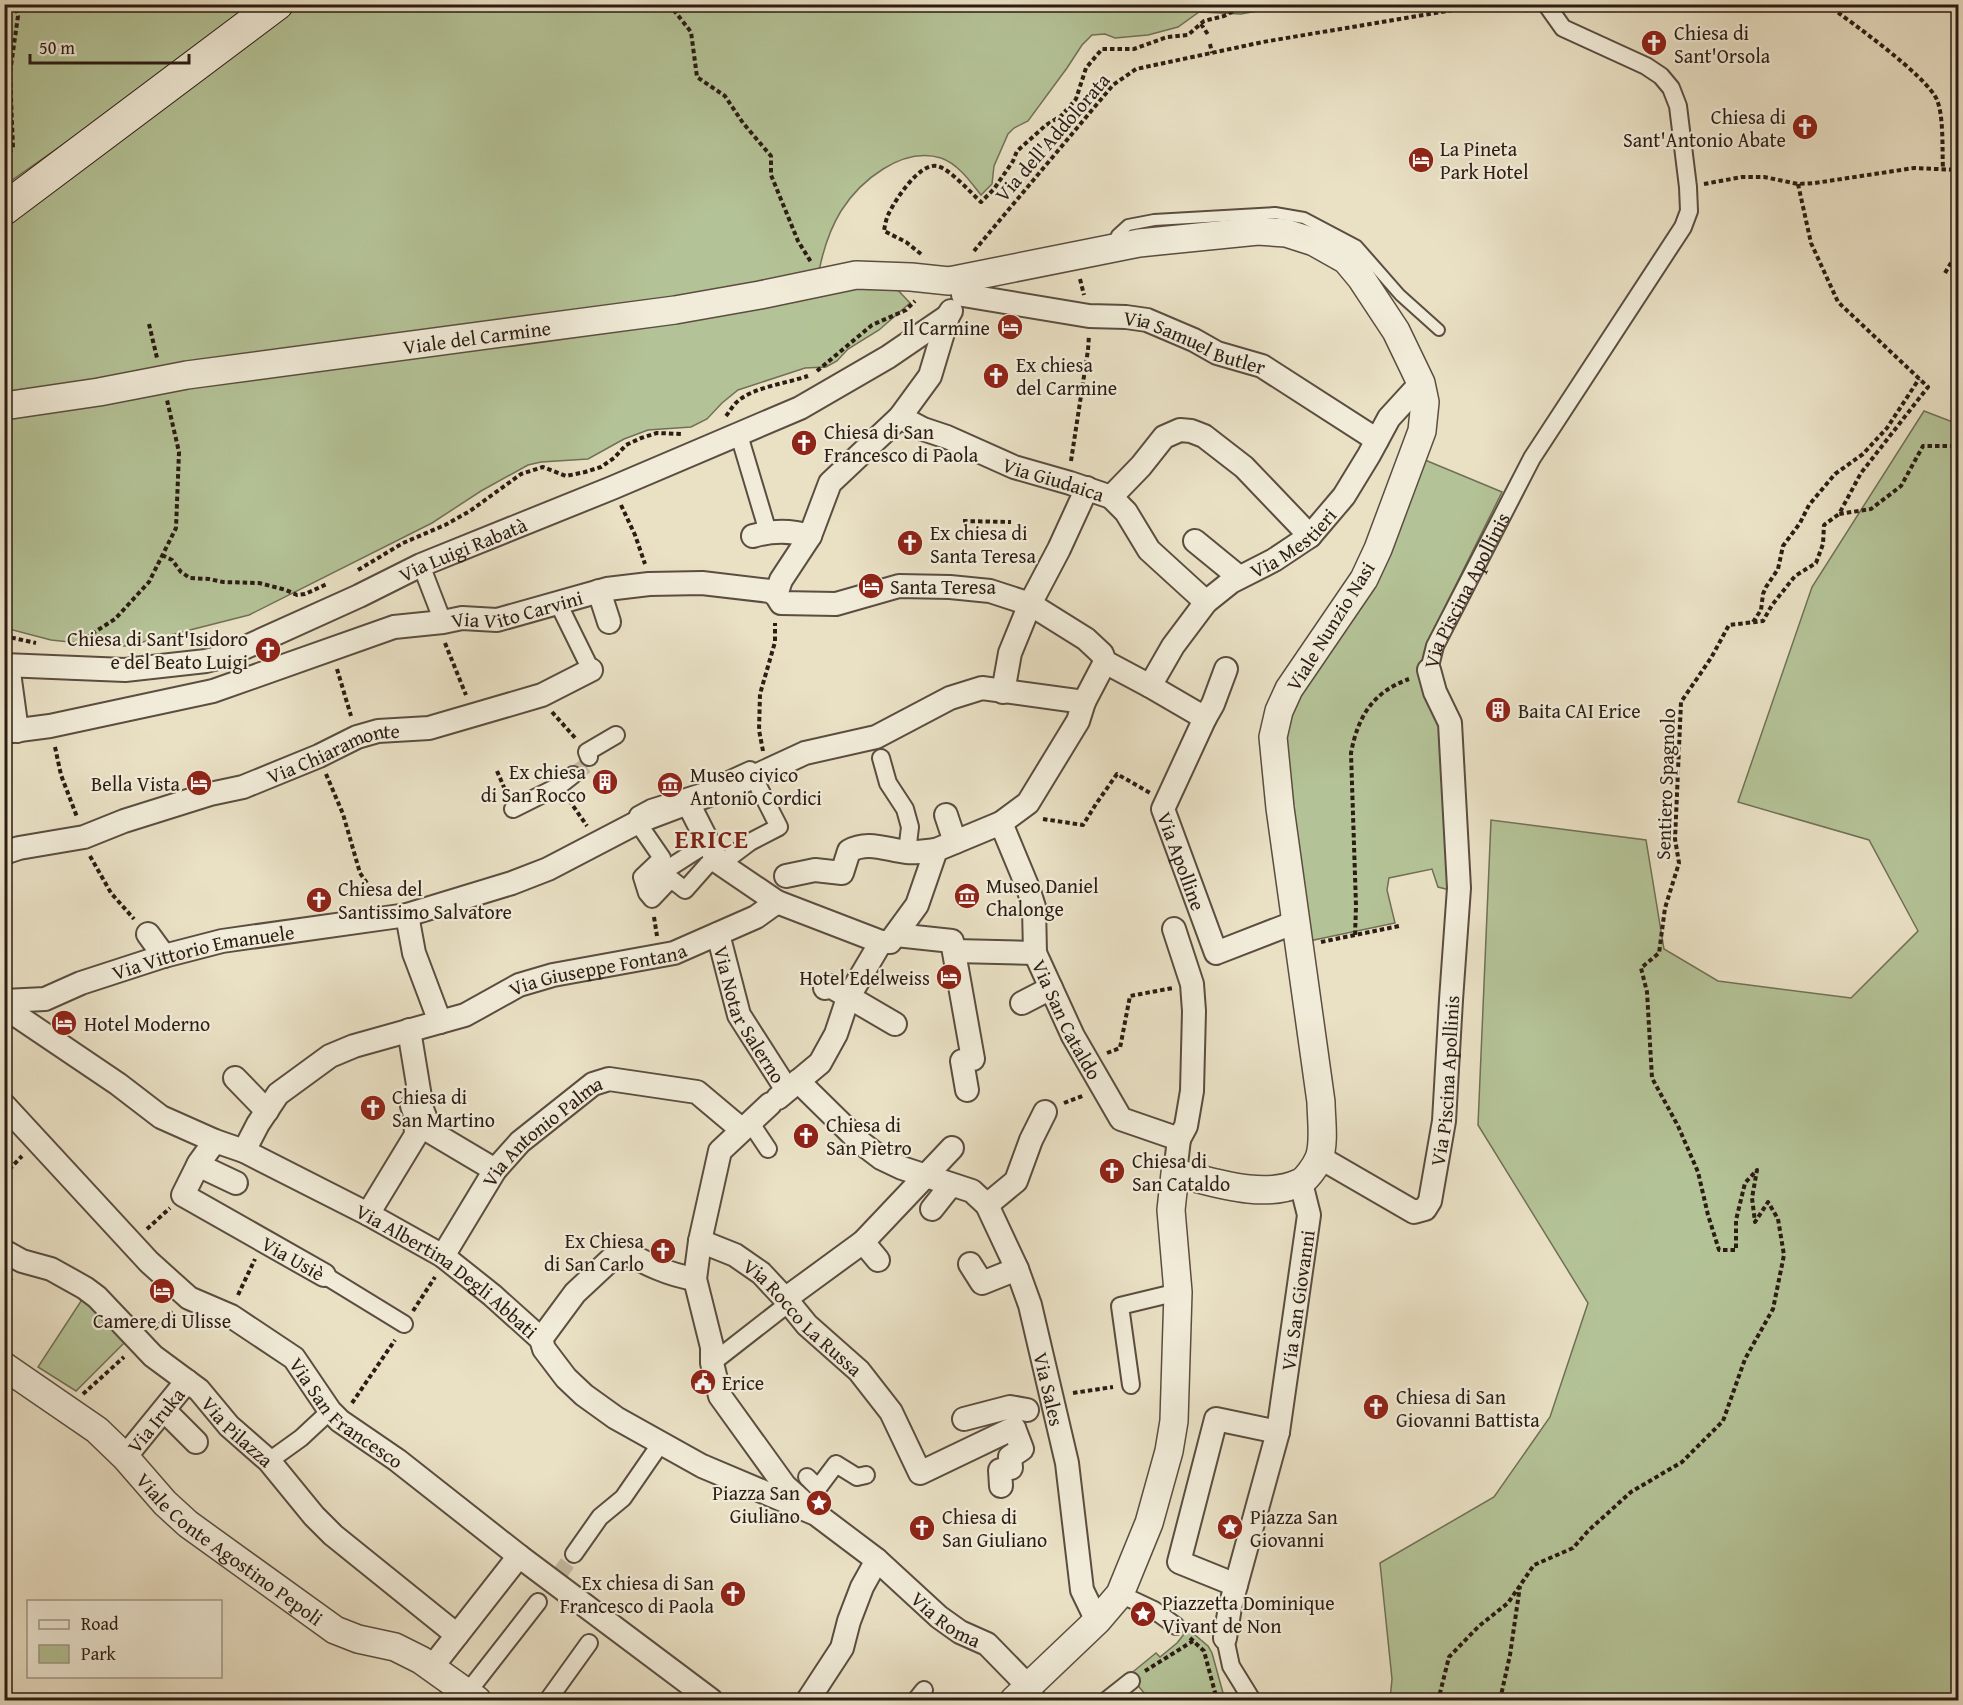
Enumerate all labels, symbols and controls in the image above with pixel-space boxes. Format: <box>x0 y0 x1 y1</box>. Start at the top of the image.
place label: Chiesa di Sant'Orsola <box>1674 18 1771 70</box>
scale bar <box>30 27 189 65</box>
church icon: Chiesa di Sant'Orsola <box>1639 28 1669 58</box>
text: 50 m <box>39 34 75 61</box>
street label: Via dell'Addolorata <box>988 66 1117 208</box>
place label: Chiesa di Sant'Antonio Abate <box>1623 102 1786 154</box>
church icon: Chiesa di Sant'Antonio Abate <box>1790 112 1820 142</box>
place label: La Pineta Park Hotel <box>1440 134 1529 186</box>
hotel icon: La Pineta Park Hotel <box>1406 145 1436 175</box>
street label: Via Samuel Butler <box>1122 302 1269 381</box>
street label: Viale del Carmine <box>401 312 552 361</box>
hotel icon: Il Carmine <box>995 312 1025 342</box>
place label: Il Carmine <box>903 313 990 342</box>
place label: Ex chiesa del Carmine <box>1016 350 1117 402</box>
church icon: Ex chiesa del Carmine <box>981 361 1011 391</box>
place label: Chiesa di San Francesco di Paola <box>824 417 979 469</box>
church icon: Chiesa di San Francesco di Paola <box>789 428 819 458</box>
street label: Via Giudaica <box>998 449 1109 508</box>
street label: Via Mestieri <box>1245 501 1343 585</box>
street label: Via Piscina Apollinis <box>1415 507 1516 671</box>
street label: Via Luigi Rabatà <box>394 509 531 588</box>
place label: Ex chiesa di Santa Teresa <box>930 518 1036 570</box>
church icon: Ex chiesa di Santa Teresa <box>895 528 925 558</box>
street label: Viale Nunzio Nasi <box>1279 555 1382 696</box>
hotel icon: Santa Teresa <box>856 571 886 601</box>
place label: Santa Teresa <box>890 572 996 601</box>
street label: Via Vito Carvini <box>448 582 586 634</box>
place label: Chiesa di Sant'Isidoro e del Beato Luigi <box>67 624 248 676</box>
church icon: Chiesa di Sant'Isidoro e del Beato Luigi <box>253 635 283 665</box>
building icon: Baita CAI Erice <box>1483 695 1513 725</box>
place label: Baita CAI Erice <box>1518 696 1641 725</box>
street label: Sentiero Spagnolo <box>1648 707 1682 861</box>
street label: Via Chiaramonte <box>262 715 400 790</box>
place label: Ex chiesa di San Rocco <box>481 757 587 809</box>
place label: Museo civico Antonio Cordici <box>690 760 822 812</box>
building icon: Ex chiesa di San Rocco <box>590 767 620 797</box>
hotel icon: Bella Vista <box>184 768 214 798</box>
place label: Bella Vista <box>91 769 181 798</box>
museum icon: Museo civico Antonio Cordici <box>655 770 685 800</box>
street label: Via Apolline <box>1151 807 1214 914</box>
district label: ERICE <box>675 819 749 858</box>
place label: Museo Daniel Chalonge <box>986 871 1099 923</box>
place label: Chiesa del Santissimo Salvatore <box>338 874 512 926</box>
museum icon: Museo Daniel Chalonge <box>952 881 982 911</box>
church icon: Chiesa del Santissimo Salvatore <box>304 885 334 915</box>
street label: Via Vittorio Emanuele <box>108 917 296 986</box>
street label: Via Giuseppe Fontana <box>503 935 692 1003</box>
street label: Via Notar Salerno <box>707 942 793 1088</box>
street label: Via San Cataldo <box>1025 954 1109 1085</box>
hotel icon: Hotel Edelweiss <box>934 962 964 992</box>
place label: Hotel Edelweiss <box>800 963 930 992</box>
street label: Via Piscina Apollinis <box>1422 994 1466 1168</box>
hotel icon: Hotel Moderno <box>49 1008 79 1038</box>
place label: Hotel Moderno <box>84 1009 210 1038</box>
street label: Via Antonio Palma <box>474 1067 606 1192</box>
place label: Chiesa di San Martino <box>392 1082 495 1134</box>
church icon: Chiesa di San Martino <box>358 1093 388 1123</box>
place label: Chiesa di San Pietro <box>826 1110 912 1162</box>
church icon: Chiesa di San Pietro <box>791 1121 821 1151</box>
place label: Chiesa di San Cataldo <box>1132 1146 1230 1198</box>
church icon: Chiesa di San Cataldo <box>1097 1156 1127 1186</box>
street label: Via Albertina Degli Abbati <box>351 1196 545 1345</box>
place label: Ex Chiesa di San Carlo <box>544 1226 645 1278</box>
street label: Via Usiè <box>256 1228 331 1287</box>
street label: Via San Giovanni <box>1272 1228 1321 1372</box>
church icon: Ex Chiesa di San Carlo <box>648 1236 678 1266</box>
street label: Via Rocco La Russa <box>738 1251 870 1383</box>
hotel icon: Camere di Ulisse <box>147 1276 177 1306</box>
place label: Camere di Ulisse <box>93 1306 231 1335</box>
street label: Via Sales <box>1027 1349 1072 1429</box>
street label: Via San Francesco <box>283 1351 410 1475</box>
public building icon: Erice <box>688 1367 718 1397</box>
place label: Erice <box>722 1368 764 1397</box>
street label: Via Iruka <box>120 1380 191 1459</box>
place label: Chiesa di San Giovanni Battista <box>1396 1382 1540 1434</box>
street label: Via Pilazza <box>195 1389 281 1474</box>
church icon: Chiesa di San Giovanni Battista <box>1361 1392 1391 1422</box>
street label: Viale Conte Agostino Pepoli <box>130 1466 330 1632</box>
place label: Piazza San Giuliano <box>712 1478 800 1530</box>
place icon: Piazza San Giuliano <box>804 1488 834 1518</box>
place label: Chiesa di San Giuliano <box>942 1502 1047 1554</box>
place label: Piazza San Giovanni <box>1250 1502 1338 1554</box>
place icon: Piazza San Giovanni <box>1215 1512 1245 1542</box>
church icon: Chiesa di San Giuliano <box>907 1513 937 1543</box>
place label: Ex chiesa di San Francesco di Paola <box>560 1568 715 1620</box>
church icon: Ex chiesa di San Francesco di Paola <box>718 1579 748 1609</box>
street label: Via Roma <box>905 1584 986 1654</box>
place label: Piazzetta Dominique Vivant de Non <box>1162 1588 1335 1640</box>
place icon: Piazzetta Dominique Vivant de Non <box>1128 1599 1158 1629</box>
legend <box>27 1600 222 1678</box>
text: Road <box>81 1610 119 1637</box>
text: Park <box>81 1640 117 1667</box>

